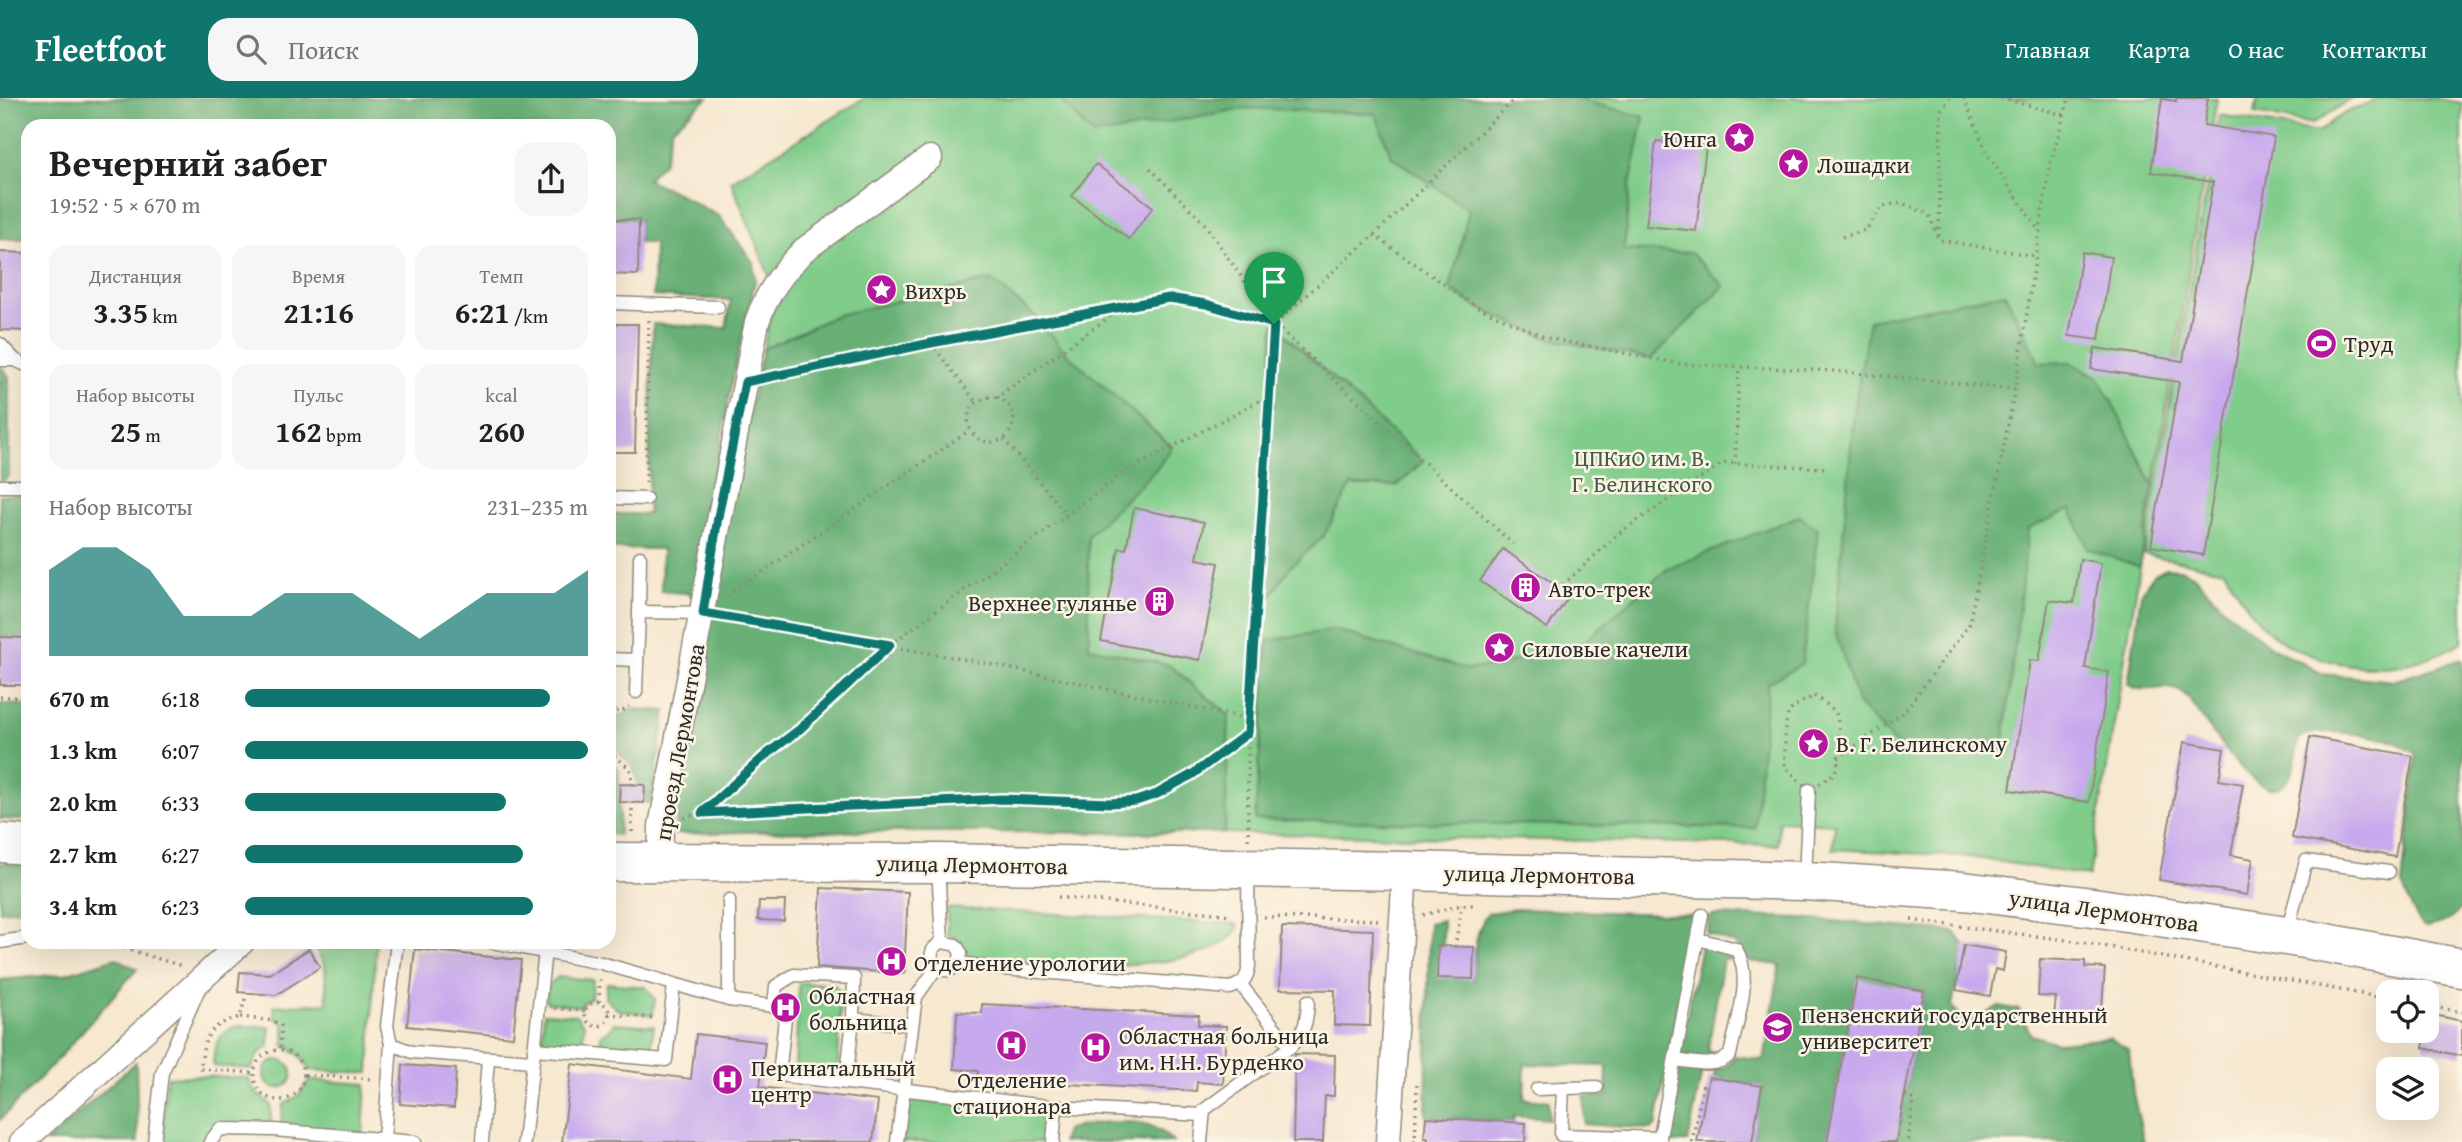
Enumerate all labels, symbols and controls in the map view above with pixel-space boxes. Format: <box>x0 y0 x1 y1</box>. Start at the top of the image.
search box <box>208 18 698 81</box>
text: Fleetfoot <box>35 25 166 73</box>
icon: search <box>232 30 270 68</box>
text: Поиск <box>288 30 359 69</box>
text: Главная <box>2005 32 2090 67</box>
text: Карта <box>2128 32 2190 67</box>
text: О нас <box>2228 32 2284 67</box>
text: Контакты <box>2322 32 2427 67</box>
place icon: Юнга <box>1723 121 1757 155</box>
place label: Юнга <box>1663 122 1717 155</box>
text: Вечерний забег <box>49 134 327 190</box>
button: share <box>514 142 588 216</box>
place icon: Лошадки <box>1777 147 1811 181</box>
place label: Лошадки <box>1817 148 1910 181</box>
text: 19:52 · 5 × 670 m <box>49 188 201 221</box>
pin <box>1244 252 1304 324</box>
text: Дистанция <box>89 262 182 290</box>
text: Время <box>292 262 345 290</box>
text: Темп <box>480 262 523 290</box>
icon: arrive <box>1255 263 1293 301</box>
place icon: Вихрь <box>865 273 899 307</box>
place label: Вихрь <box>905 274 967 307</box>
text: 3.35 <box>93 290 148 334</box>
text: 21:16 <box>283 290 354 334</box>
text: 6:21 <box>455 290 510 334</box>
text: km <box>148 302 178 330</box>
text: /km <box>510 302 548 330</box>
sports icon: Труд <box>2304 326 2338 360</box>
place label: Труд <box>2344 327 2394 360</box>
text: Набор высоты <box>76 381 195 409</box>
text: Пульс <box>294 381 343 409</box>
text: kcal <box>485 381 518 409</box>
text: 25 <box>110 409 141 453</box>
text: 162 <box>275 409 322 453</box>
text: 260 <box>478 409 525 453</box>
text: m <box>141 421 161 449</box>
text: bpm <box>322 421 362 449</box>
park label: ЦПКиО им. В. Г. Белинского <box>1572 441 1712 500</box>
text: Набор высоты <box>49 490 193 523</box>
text: 231–235 m <box>487 490 588 523</box>
building icon: Авто-трек <box>1508 571 1542 605</box>
place label: Авто-трек <box>1548 572 1650 605</box>
building icon: Верхнее гулянье <box>1143 585 1177 619</box>
place label: Верхнее гулянье <box>968 586 1137 619</box>
place icon: Силовые качели <box>1482 631 1516 665</box>
place label: Силовые качели <box>1522 632 1688 665</box>
street label: проезд Лермонтова <box>645 641 713 843</box>
text: 670 m <box>49 682 110 715</box>
text: 6:18 <box>161 682 200 715</box>
place icon: В. Г. Белинскому <box>1796 726 1830 760</box>
place label: В. Г. Белинскому <box>1836 727 2007 760</box>
text: 1.3 km <box>49 734 117 767</box>
text: 6:07 <box>161 734 200 767</box>
text: 2.0 km <box>49 786 117 819</box>
text: 6:33 <box>161 786 200 819</box>
text: 2.7 km <box>49 838 117 871</box>
text: 6:27 <box>161 838 200 871</box>
street label: улица Лермонтова <box>875 846 1068 882</box>
street label: улица Лермонтова <box>1442 856 1635 892</box>
street label: улица Лермонтова <box>2006 880 2201 940</box>
text: 3.4 km <box>49 890 117 923</box>
text: 6:23 <box>161 890 200 923</box>
hospital icon: Отделение урологии <box>874 945 908 979</box>
place label: Отделение урологии <box>914 946 1126 979</box>
place label: Областная больница <box>809 979 916 1038</box>
map controls <box>2376 980 2439 1120</box>
button: locate <box>2376 980 2439 1043</box>
hospital icon: Областная больница <box>769 991 803 1025</box>
place label: Пензенский государственный университет <box>1800 998 2108 1057</box>
school or university icon: Пензенский государственный университет <box>1761 1010 1795 1044</box>
place label: Областная больница им. Н.Н. Бурденко <box>1119 1019 1329 1078</box>
hospital icon: Отделение стационара <box>995 1028 1029 1062</box>
hospital icon: Областная больница им. Н.Н. Бурденко <box>1079 1031 1113 1065</box>
place label: Перинатальный центр <box>751 1051 916 1110</box>
button: layers <box>2376 1057 2439 1120</box>
hospital icon: Перинатальный центр <box>711 1063 745 1097</box>
place label: Отделение стационара <box>953 1063 1071 1122</box>

